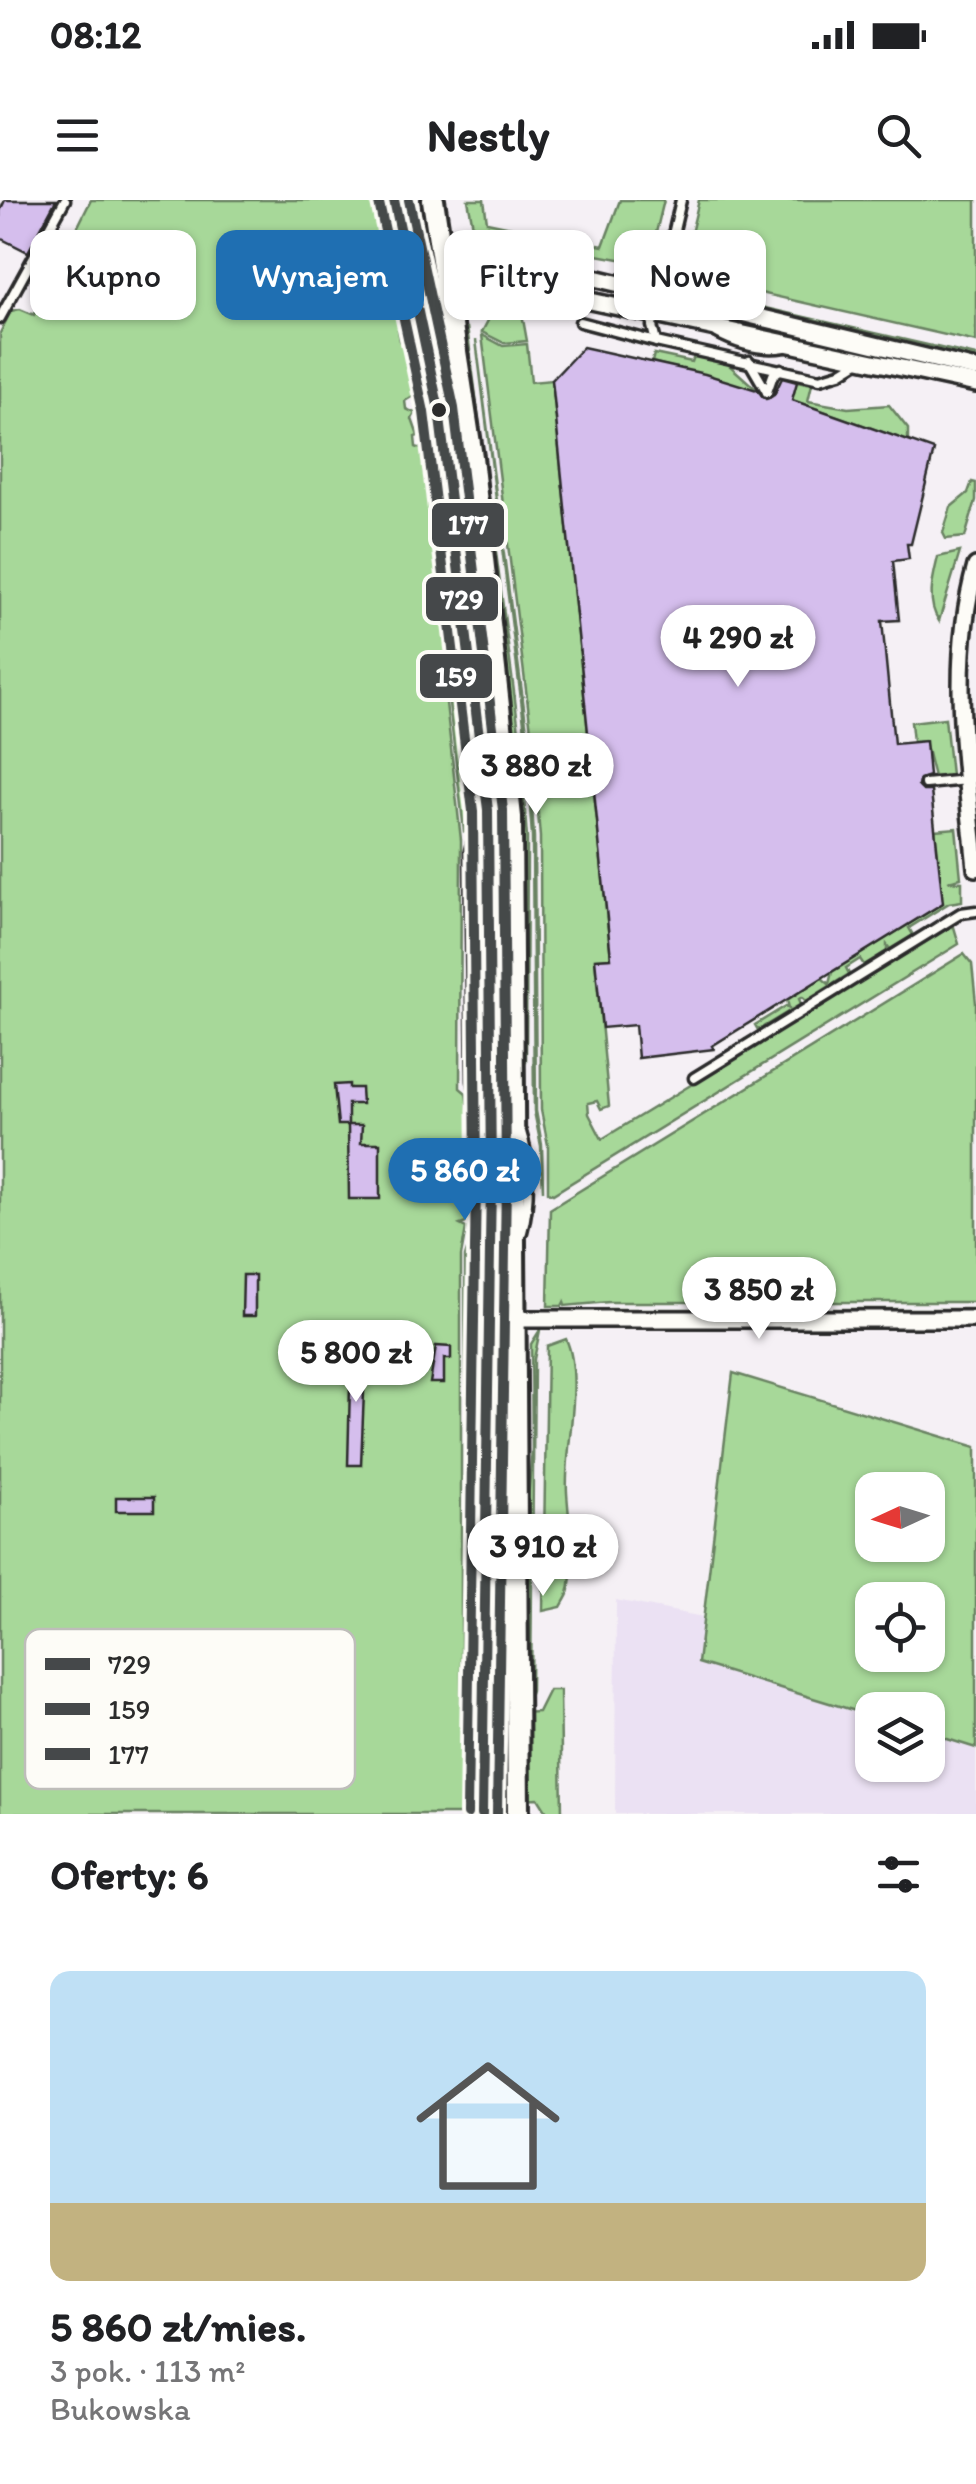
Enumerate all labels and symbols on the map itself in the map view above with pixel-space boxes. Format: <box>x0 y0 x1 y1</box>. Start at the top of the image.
unlabelled marker <box>429 400 449 420</box>
line badge: 177 <box>430 501 506 549</box>
text: 177 <box>448 507 488 541</box>
line badge: 729 <box>424 575 500 623</box>
text: 729 <box>439 582 484 616</box>
pin: 4 290 zł <box>635 605 841 690</box>
line badge: 159 <box>418 652 494 700</box>
text: 159 <box>435 659 477 693</box>
pin: 3 880 zł <box>433 733 639 818</box>
pin: 5 860 zł <box>362 1138 568 1223</box>
pin: 3 850 zł <box>656 1257 862 1342</box>
pin: 5 800 zł <box>253 1320 459 1405</box>
north arrow <box>855 1472 945 1562</box>
pin: 3 910 zł <box>440 1514 646 1599</box>
legend <box>25 1629 355 1789</box>
text: 729 <box>108 1647 151 1681</box>
text: 159 <box>108 1692 150 1726</box>
text: 177 <box>108 1737 149 1771</box>

